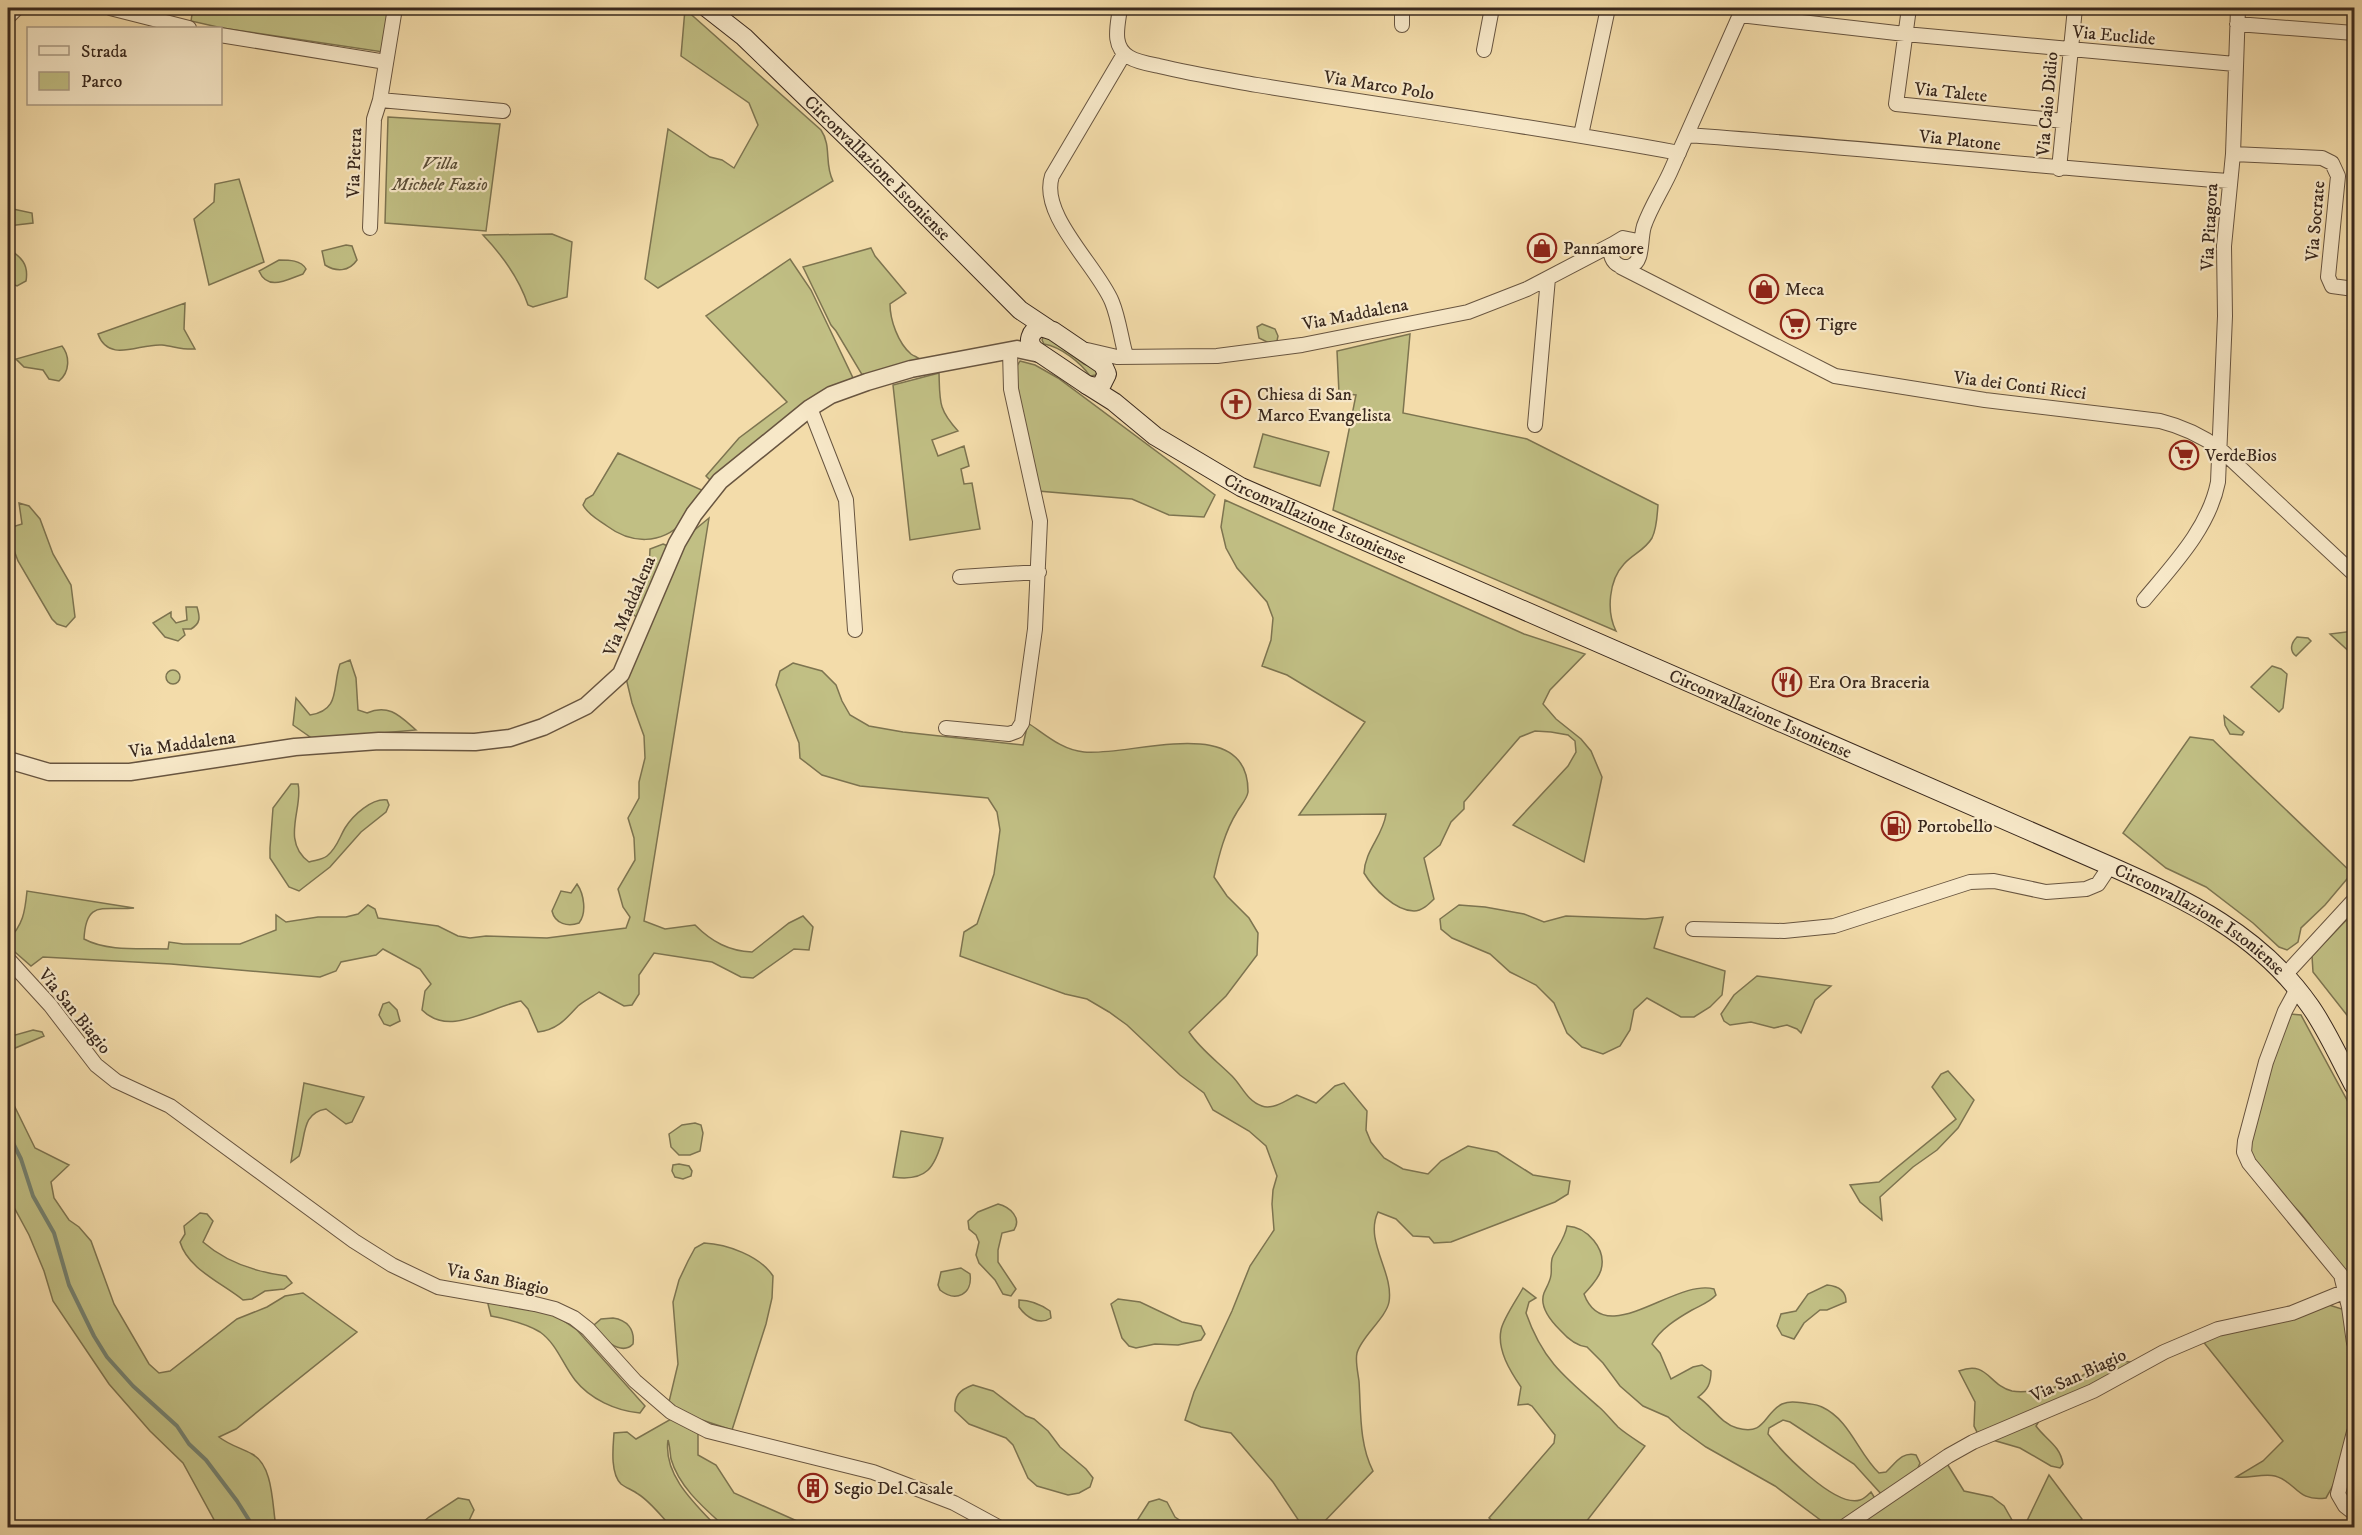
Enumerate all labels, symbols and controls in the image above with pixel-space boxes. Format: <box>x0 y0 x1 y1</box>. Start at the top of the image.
street label: Via Euclide <box>2071 21 2156 51</box>
legend <box>27 27 222 105</box>
text: Strada <box>81 41 128 63</box>
street label: Via Caio Didio <box>2032 51 2064 158</box>
street label: Via Marco Polo <box>1321 66 1436 106</box>
text: Parco <box>81 71 122 93</box>
street label: Via Talete <box>1912 78 1988 108</box>
street label: Circonvallazione Istoniense <box>799 91 955 246</box>
street label: Via Platone <box>1917 126 2002 156</box>
street label: Via Pietra <box>343 127 367 199</box>
park label: Villa Michele Fazio <box>390 153 488 196</box>
street label: Via Socrate <box>2301 180 2330 263</box>
street label: Via Pitagora <box>2197 182 2223 272</box>
shop icon: Pannamore <box>1526 232 1558 264</box>
place label: Pannamore <box>1563 238 1644 260</box>
shop icon: Meca <box>1748 273 1780 305</box>
place label: Meca <box>1785 279 1824 301</box>
street label: Via Maddalena <box>1300 294 1410 336</box>
supermarket icon: Tigre <box>1779 308 1811 340</box>
place label: Tigre <box>1816 314 1857 336</box>
street label: Via dei Conti Ricci <box>1951 367 2087 405</box>
place label: Chiesa di San Marco Evangelista <box>1257 384 1392 427</box>
church icon: Chiesa di San Marco Evangelista <box>1220 388 1252 420</box>
supermarket icon: VerdeBios <box>2168 439 2200 471</box>
place label: VerdeBios <box>2204 445 2277 467</box>
street label: Circonvallazione Istoniense <box>1220 469 1410 570</box>
street label: Via Maddalena <box>599 553 661 661</box>
street label: Circonvallazione Istoniense <box>1665 665 1855 764</box>
restaurant icon: Era Ora Braceria <box>1771 666 1803 698</box>
place label: Era Ora Braceria <box>1808 672 1930 694</box>
street label: Via Maddalena <box>127 727 237 763</box>
fuel station icon: Portobello <box>1880 810 1912 842</box>
place label: Portobello <box>1917 816 1993 838</box>
street label: Circonvallazione Istoniense <box>2111 859 2289 980</box>
street label: Via San Biagio <box>32 964 115 1059</box>
street label: Via San Biagio <box>444 1259 551 1301</box>
street label: Via San Biagio <box>2026 1344 2130 1408</box>
building icon: Segio Del Casale <box>797 1472 829 1504</box>
place label: Segio Del Casale <box>834 1478 953 1500</box>

